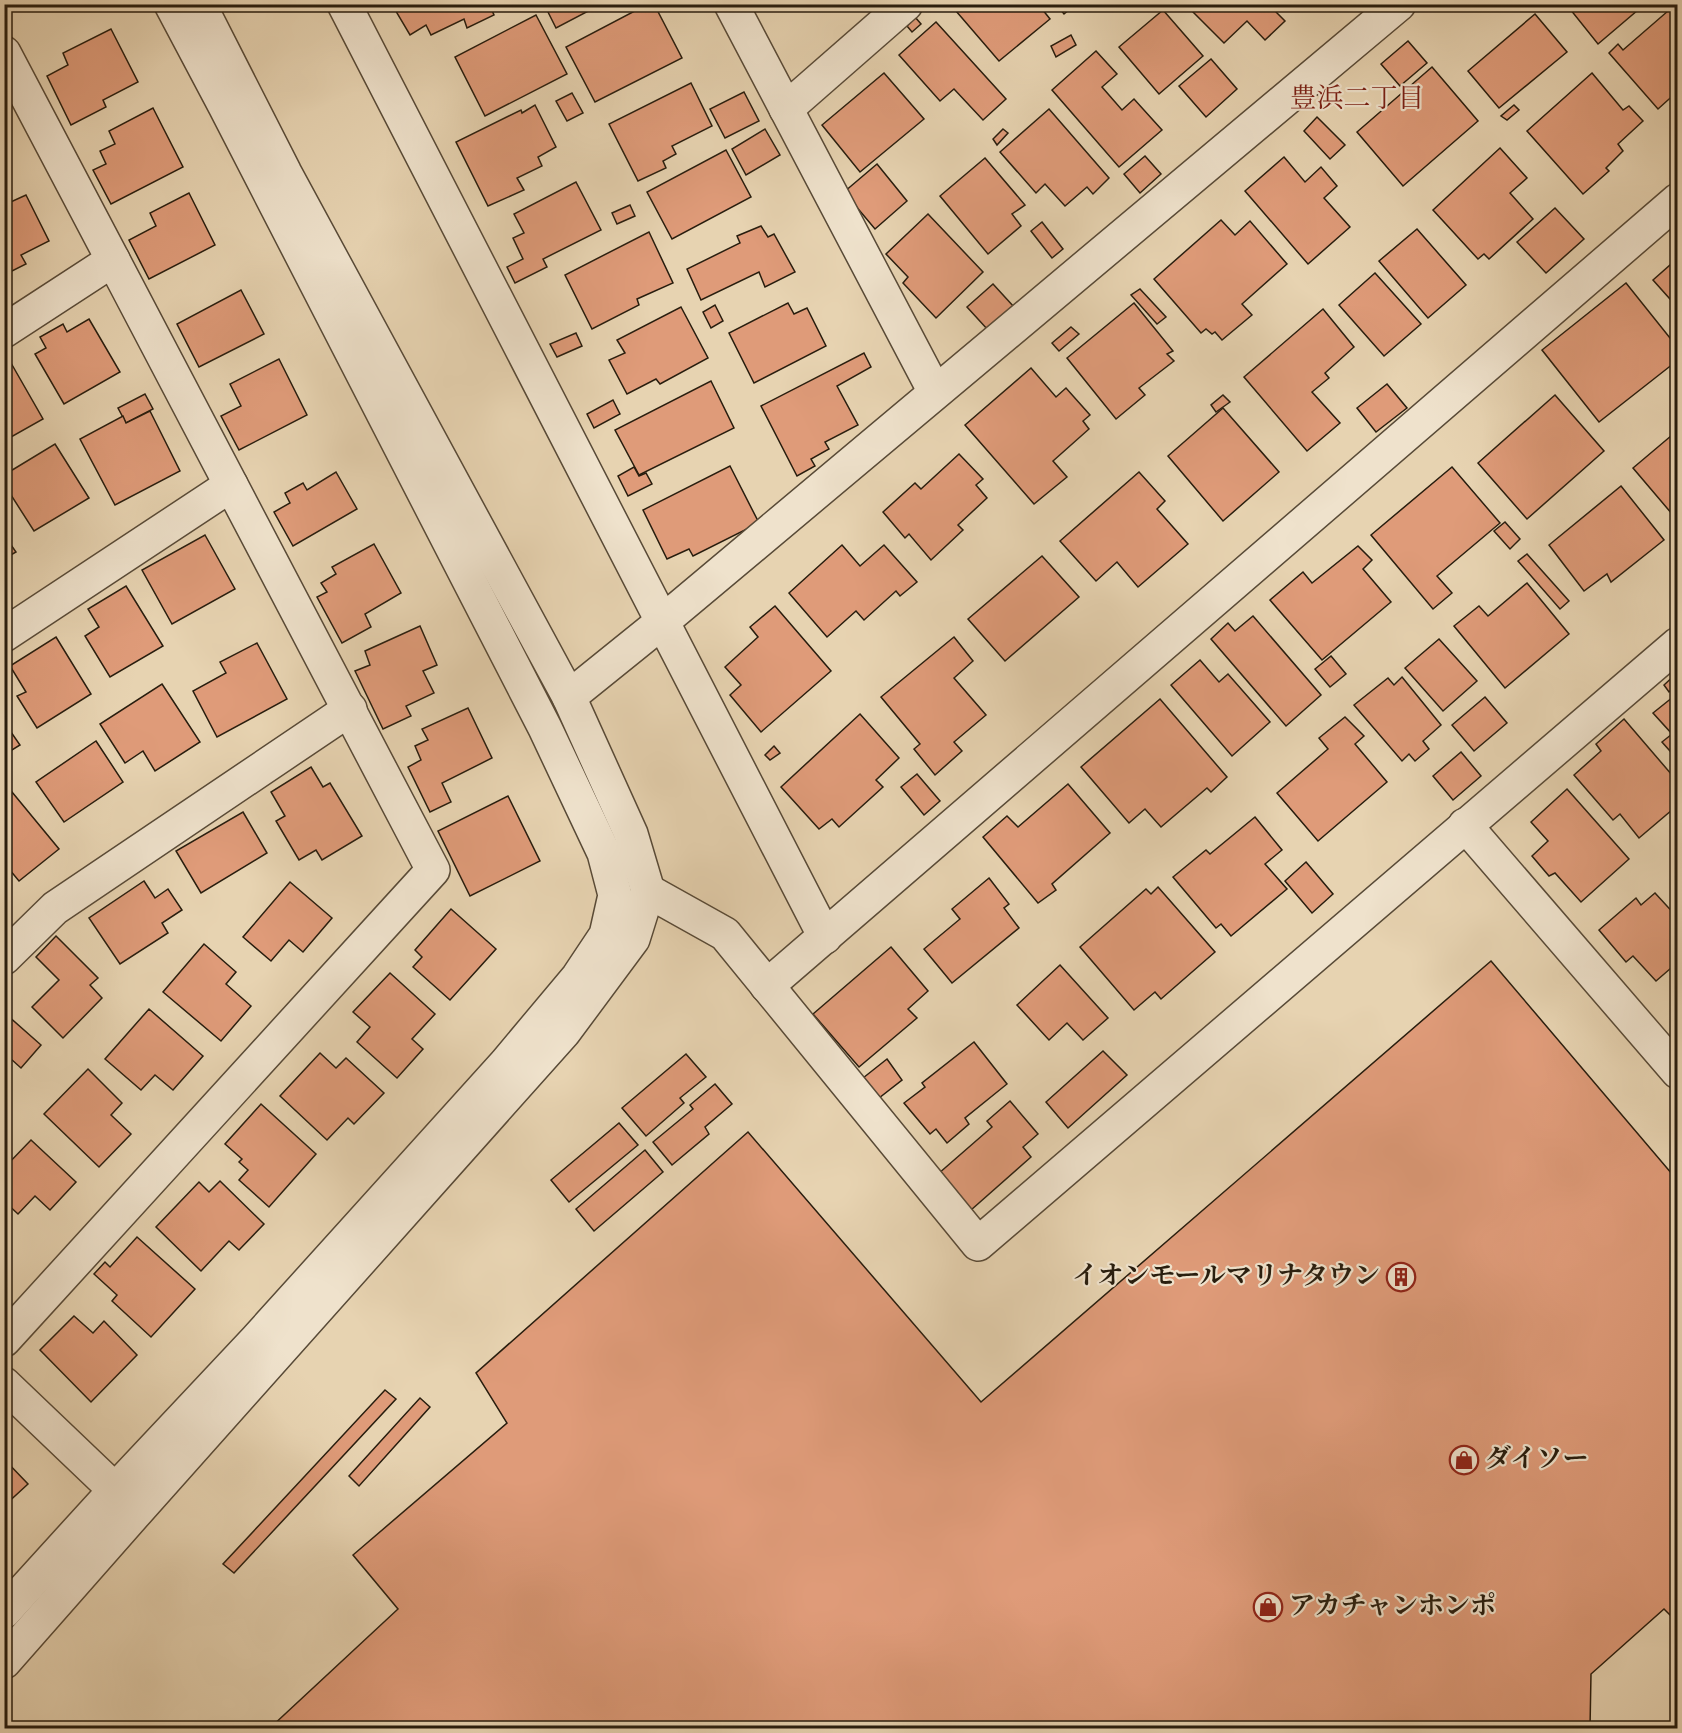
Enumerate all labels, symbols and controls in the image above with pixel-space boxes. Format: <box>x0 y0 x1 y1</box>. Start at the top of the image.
district label: 豊浜二丁目 <box>1290 81 1425 120</box>
place label: イオンモールマリナタウン <box>1072 1259 1380 1296</box>
building icon: イオンモールマリナタウン <box>1385 1261 1417 1293</box>
place label: ダイソー <box>1485 1442 1588 1479</box>
shop icon: ダイソー <box>1448 1444 1480 1476</box>
place label: アカチャンホンポ <box>1289 1589 1496 1626</box>
shop icon: アカチャンホンポ <box>1252 1591 1284 1623</box>

